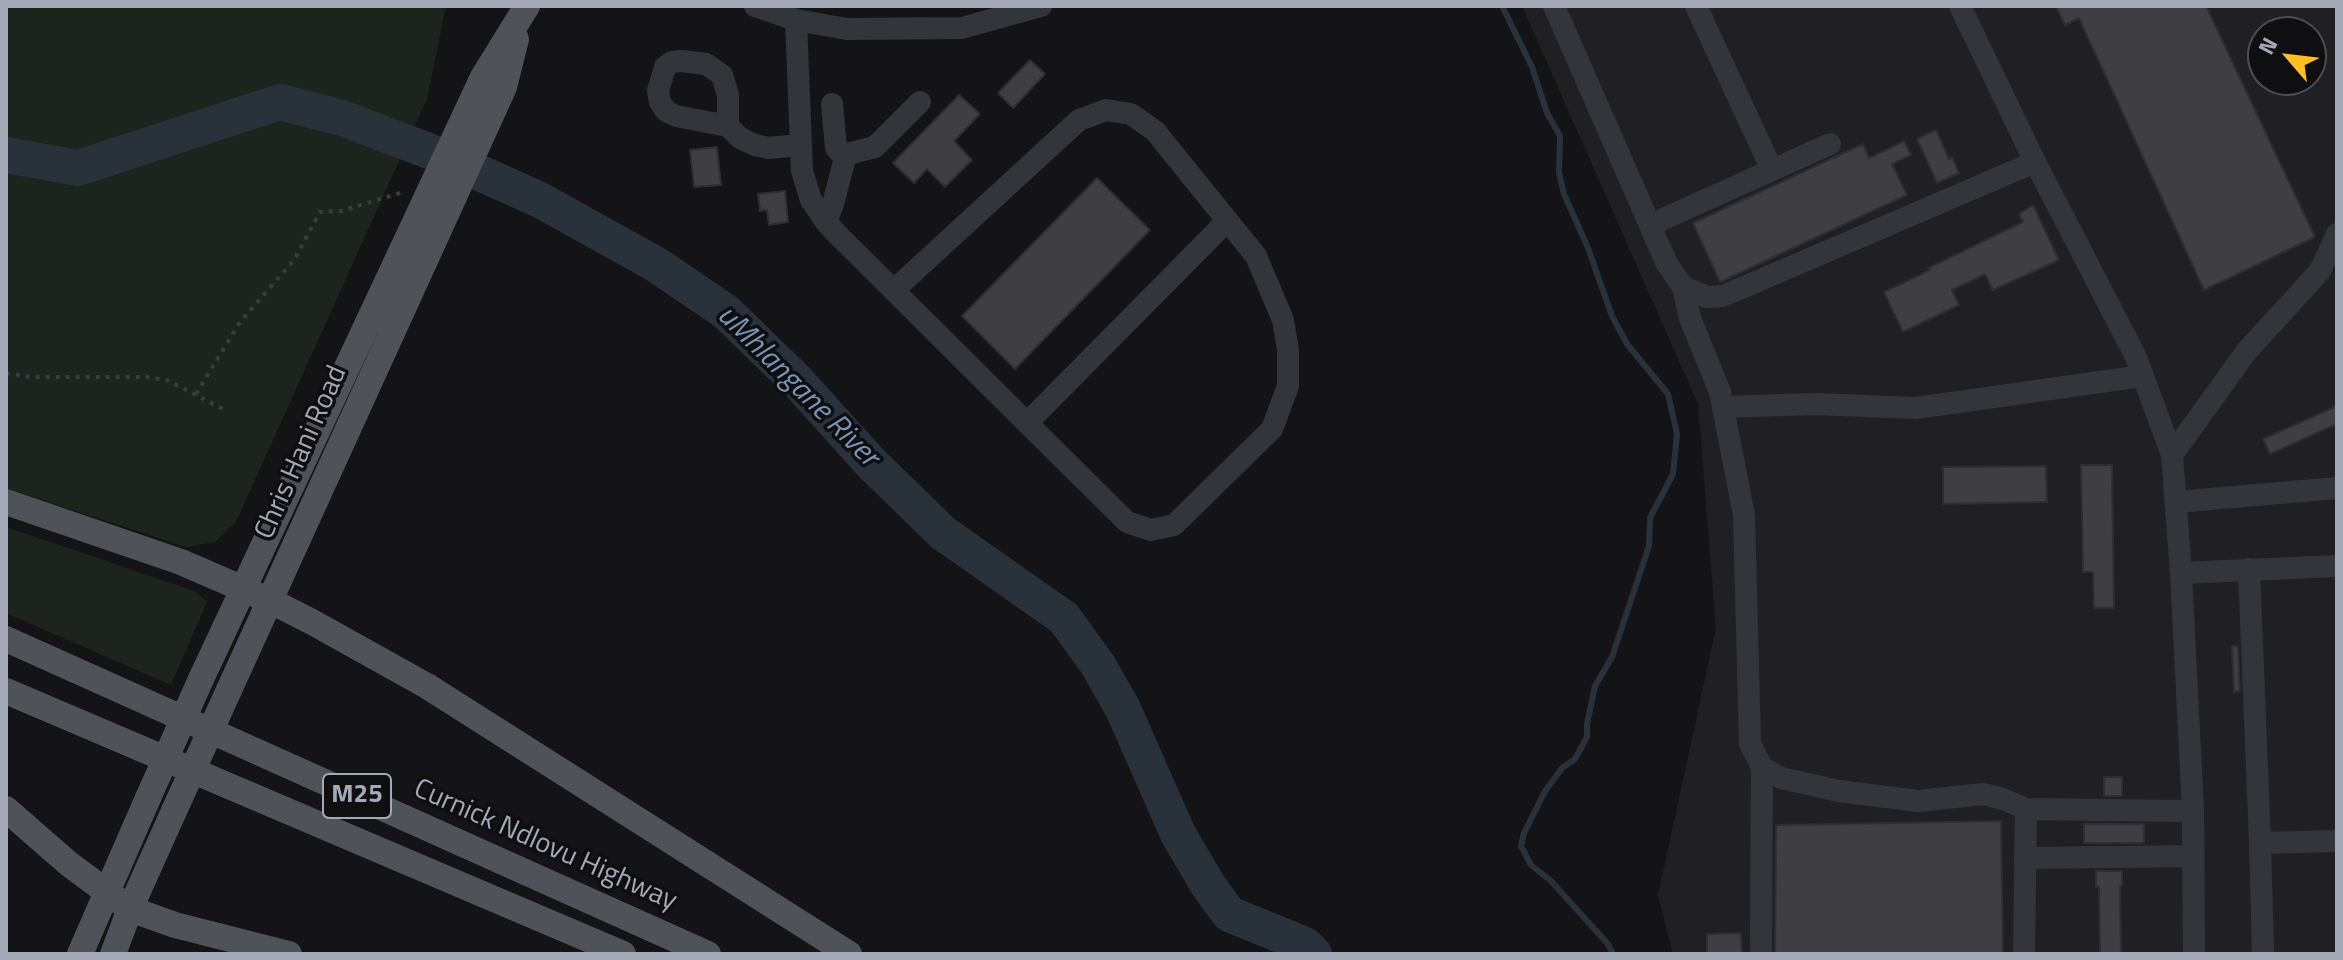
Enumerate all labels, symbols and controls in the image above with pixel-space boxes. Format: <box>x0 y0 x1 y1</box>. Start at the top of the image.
north arrow <box>2247 16 2327 96</box>
text: N <box>2249 31 2286 60</box>
water label: uMhlangane River <box>709 299 885 475</box>
street label: Chris Hani Road <box>249 361 355 545</box>
street label: Curnick Ndlovu Highway <box>408 773 682 919</box>
road number: M25 <box>323 774 391 818</box>

